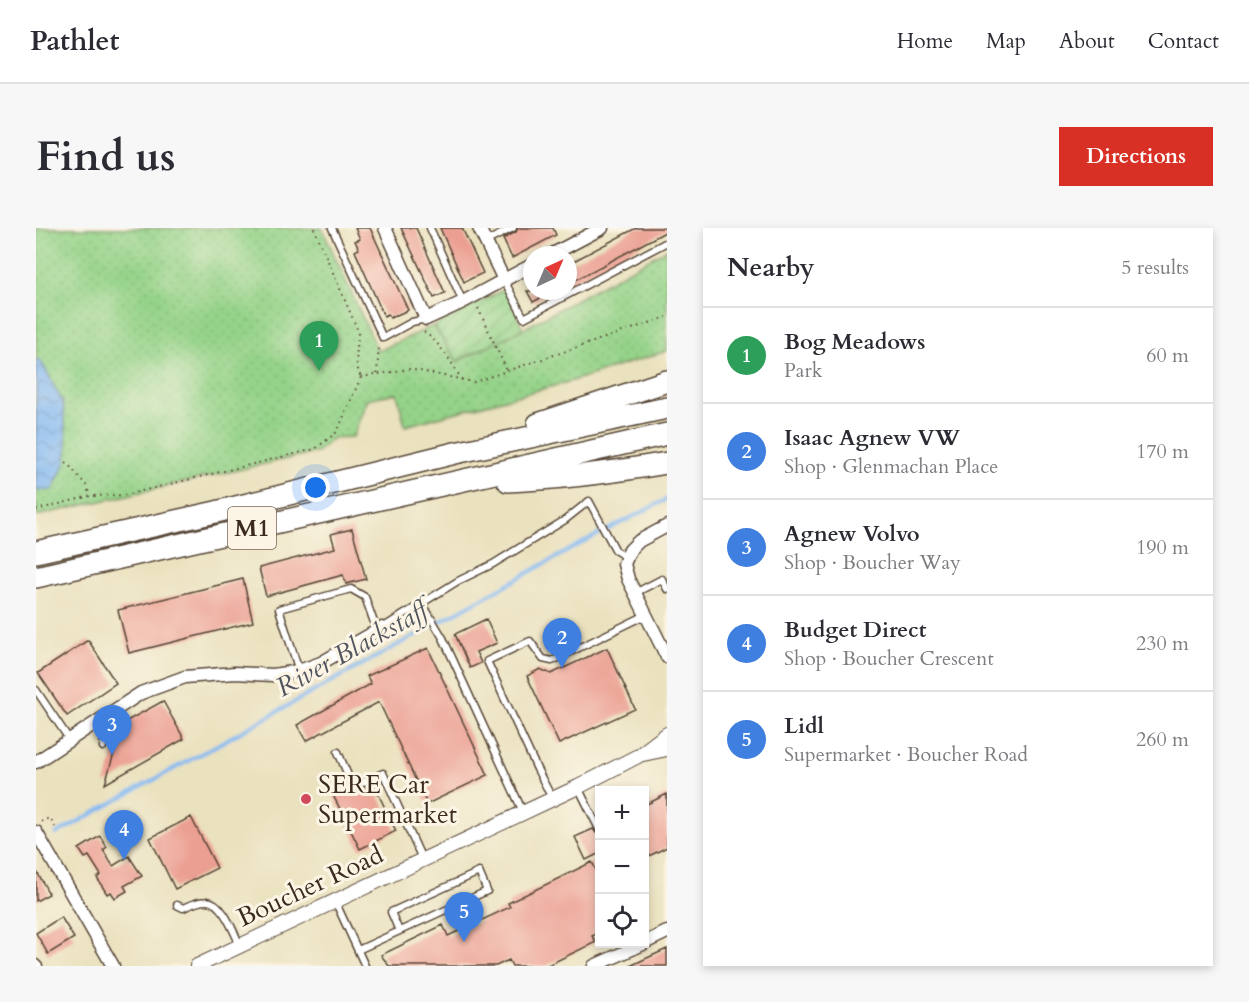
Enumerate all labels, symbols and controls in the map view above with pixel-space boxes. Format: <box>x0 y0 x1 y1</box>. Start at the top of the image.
text: Pathlet <box>30 22 119 60</box>
text: Home <box>897 27 953 56</box>
text: Map <box>986 27 1026 56</box>
text: About <box>1059 27 1115 56</box>
text: Contact <box>1148 27 1219 56</box>
button: Directions <box>1059 127 1213 186</box>
text: Find us <box>36 128 176 185</box>
north arrow <box>523 246 577 300</box>
text: Nearby <box>727 250 815 285</box>
text: 5 results <box>1121 254 1189 281</box>
pin: 1 <box>300 322 338 371</box>
text: Bog Meadows <box>784 327 926 357</box>
text: 1 <box>741 342 752 369</box>
text: 60 m <box>1146 342 1189 369</box>
text: Park <box>784 357 822 384</box>
text: Isaac Agnew VW <box>784 423 960 453</box>
text: 2 <box>741 438 752 465</box>
text: 170 m <box>1136 438 1189 465</box>
text: Shop · Glenmachan Place <box>784 453 998 480</box>
your location <box>301 473 330 502</box>
road number: M1 <box>228 507 276 549</box>
text: Agnew Volvo <box>784 519 920 549</box>
text: 3 <box>741 534 752 561</box>
text: 190 m <box>1136 534 1189 561</box>
text: Shop · Boucher Way <box>784 549 961 576</box>
water label: River Blackstaff <box>269 589 440 706</box>
text: Budget Direct <box>784 615 926 645</box>
pin: 2 <box>542 618 582 668</box>
text: 4 <box>741 630 752 657</box>
text: 230 m <box>1136 630 1189 657</box>
text: Shop · Boucher Crescent <box>784 645 994 672</box>
pin: 3 <box>92 706 132 755</box>
text: Lidl <box>784 711 824 741</box>
text: 5 <box>741 726 752 753</box>
text: 260 m <box>1136 726 1189 753</box>
text: Supermarket · Boucher Road <box>784 741 1028 768</box>
place label: SERE Car Supermarket <box>318 767 457 832</box>
map controls <box>595 786 649 948</box>
button: + <box>595 786 649 840</box>
marker: SERE Car Supermarket <box>299 792 313 806</box>
pin: 4 <box>104 810 143 860</box>
street label: Boucher Road <box>231 837 389 935</box>
button: − <box>595 840 649 894</box>
pin: 5 <box>444 892 484 942</box>
button: locate <box>595 894 649 948</box>

